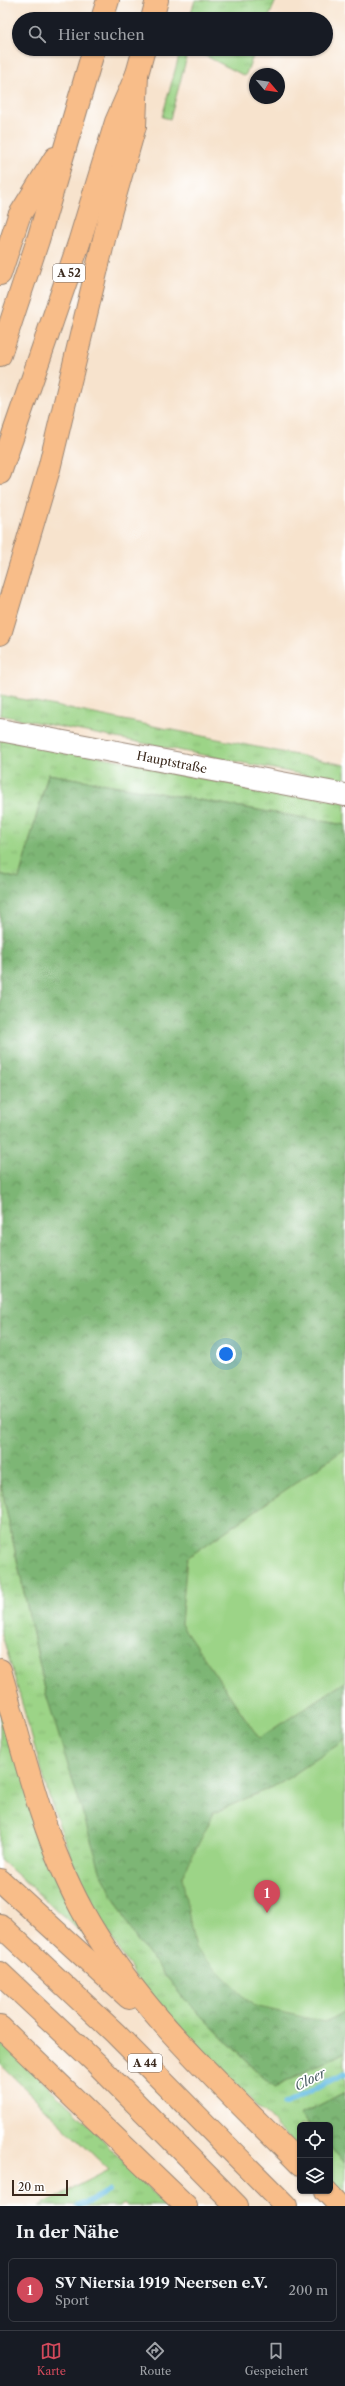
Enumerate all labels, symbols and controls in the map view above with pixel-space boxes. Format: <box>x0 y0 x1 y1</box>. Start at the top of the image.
search box <box>12 12 333 56</box>
icon: search <box>26 23 48 45</box>
text: Hier suchen <box>58 25 145 44</box>
north arrow <box>249 68 285 104</box>
road number: A 52 <box>53 264 85 282</box>
street label: Hauptstraße <box>136 748 209 776</box>
your location <box>216 1344 236 1364</box>
pin: 1 <box>254 1880 280 1913</box>
road number: A 44 <box>128 2054 162 2072</box>
water label: Cloer <box>292 2064 329 2094</box>
map controls <box>297 2122 333 2194</box>
button: locate <box>297 2122 333 2158</box>
button: layers <box>297 2158 333 2194</box>
scale bar <box>12 2178 68 2197</box>
text: 20 m <box>18 2180 44 2194</box>
text: In der Nähe <box>16 2222 119 2242</box>
text: SV Niersia 1919 Neersen e.V. <box>55 2273 268 2292</box>
text: 1 <box>27 2282 33 2298</box>
text: 200 m <box>288 2282 328 2298</box>
text: Sport <box>55 2292 89 2308</box>
tab: Karte <box>37 2340 66 2378</box>
tab: Route <box>140 2340 171 2378</box>
tab: Gespeichert <box>245 2340 308 2378</box>

